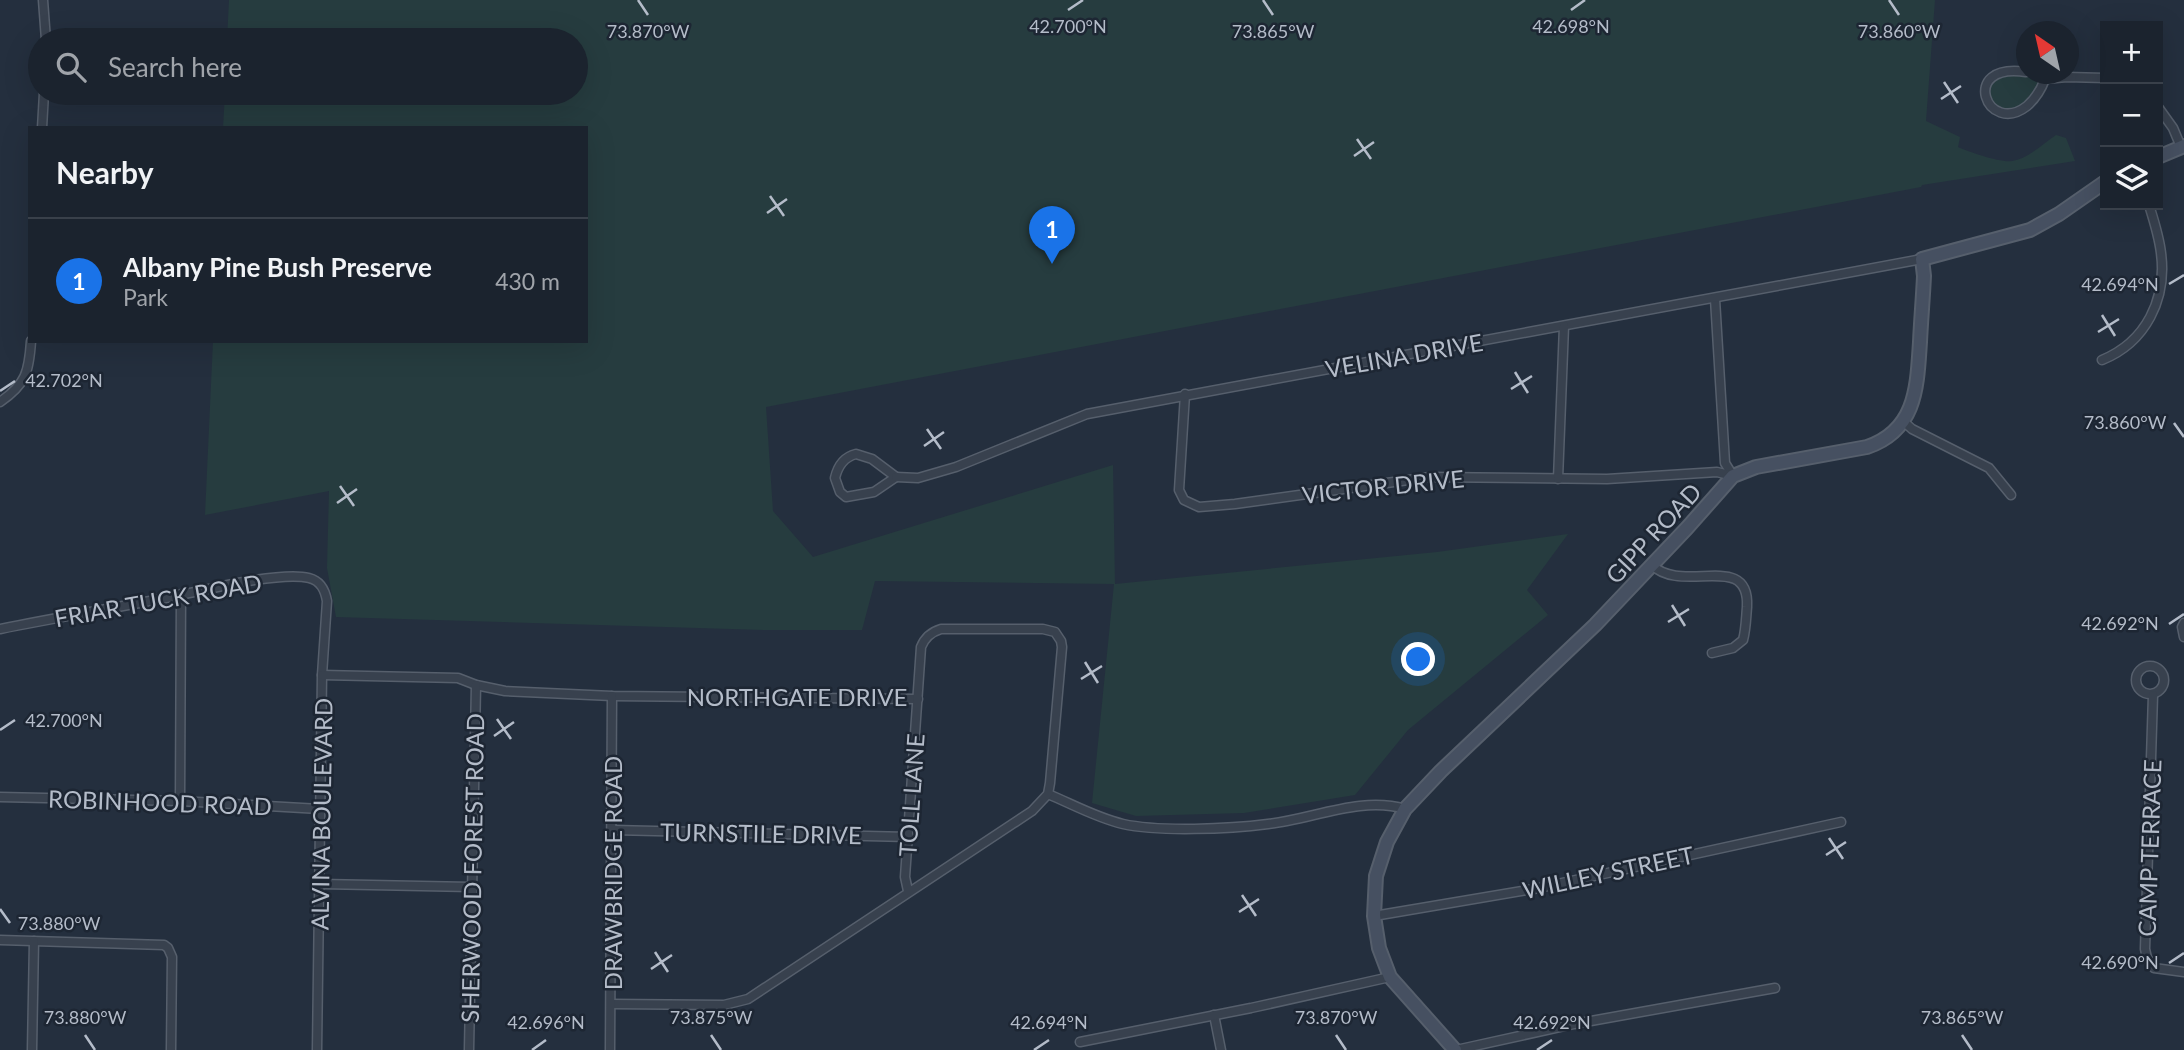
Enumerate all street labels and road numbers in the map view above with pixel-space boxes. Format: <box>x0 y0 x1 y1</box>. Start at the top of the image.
street label: VELINA DRIVE <box>1323 327 1485 383</box>
street label: VICTOR DRIVE <box>1300 463 1466 509</box>
street label: GIPP ROAD <box>1599 477 1707 589</box>
street label: FRIAR TUCK ROAD <box>52 567 264 633</box>
street label: NORTHGATE DRIVE <box>687 682 907 711</box>
street label: ALVINA BOULEVARD <box>304 698 338 930</box>
street label: SHERWOOD FOREST ROAD <box>455 713 489 1023</box>
street label: TOLL LANE <box>892 732 930 858</box>
street label: DRAWBRIDGE ROAD <box>598 756 627 990</box>
street label: CAMP TERRACE <box>2131 759 2167 937</box>
street label: ROBINHOOD ROAD <box>48 784 272 820</box>
street label: TURNSTILE DRIVE <box>660 817 862 849</box>
street label: WILLEY STREET <box>1520 840 1696 904</box>

